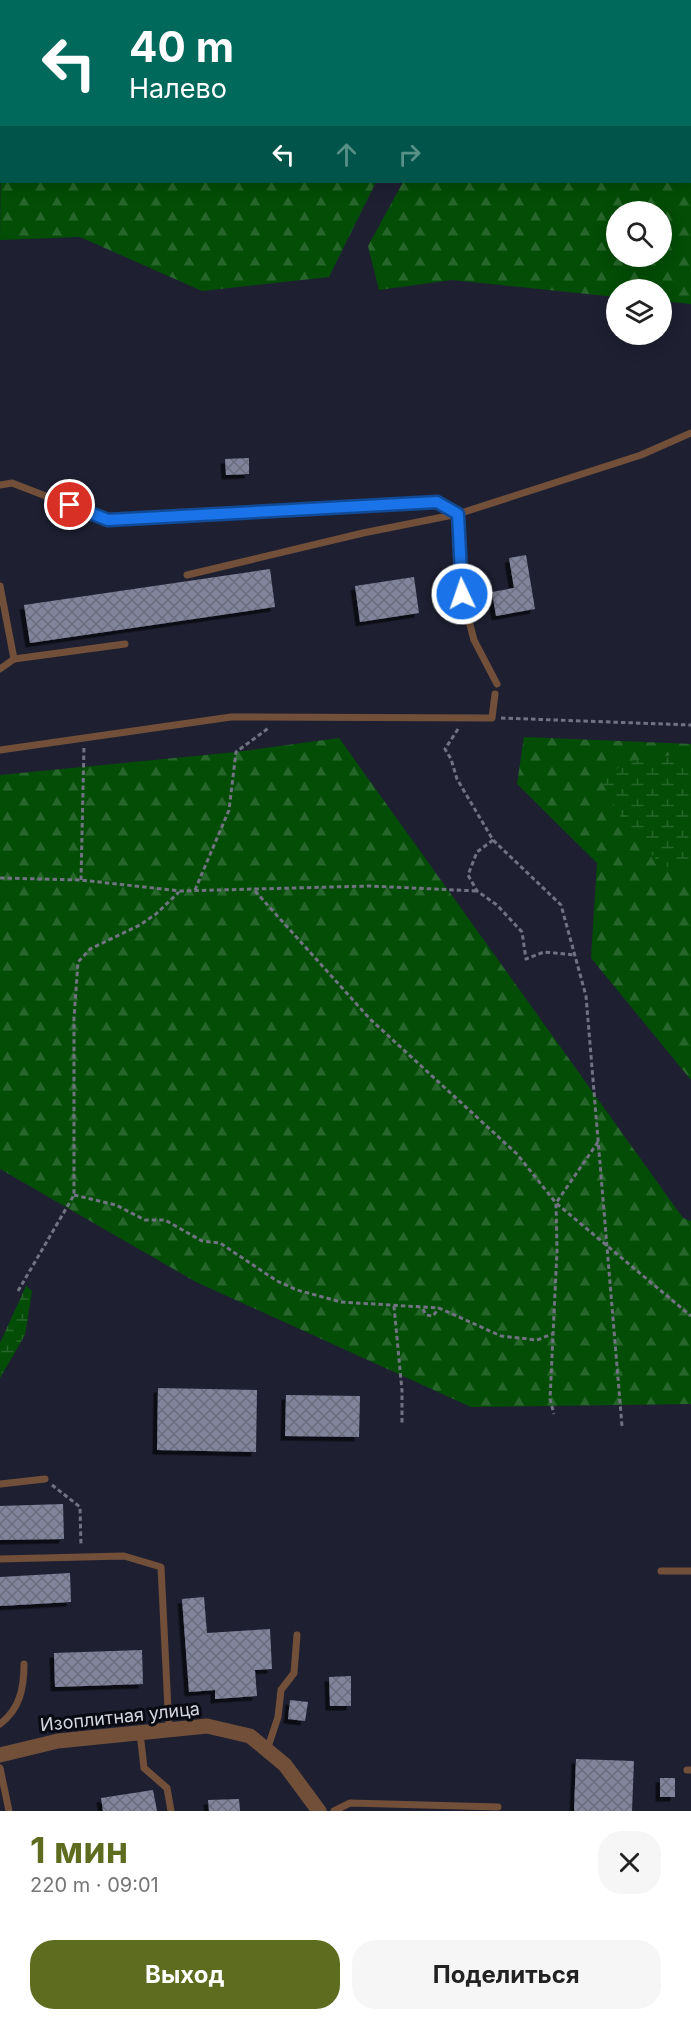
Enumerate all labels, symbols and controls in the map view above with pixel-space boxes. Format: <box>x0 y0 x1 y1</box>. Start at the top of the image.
text: 40 m <box>129 21 234 72</box>
icon: left <box>30 24 108 102</box>
text: Налево <box>129 72 227 105</box>
icon: left <box>267 138 300 171</box>
icon: ahead <box>330 138 363 171</box>
icon: right <box>393 138 426 171</box>
map controls <box>606 201 672 345</box>
button: search <box>606 201 672 267</box>
button: layers <box>606 279 672 345</box>
pin <box>44 479 95 530</box>
icon: arrive <box>53 488 86 521</box>
position arrow <box>430 562 494 626</box>
street label: Изоплитная улица <box>39 1698 201 1735</box>
text: 1 мин <box>30 1828 128 1872</box>
button: close <box>598 1831 661 1894</box>
text: 220 m · 09:01 <box>30 1873 159 1897</box>
button: Выход <box>30 1940 340 2009</box>
button: Поделиться <box>352 1940 661 2009</box>

